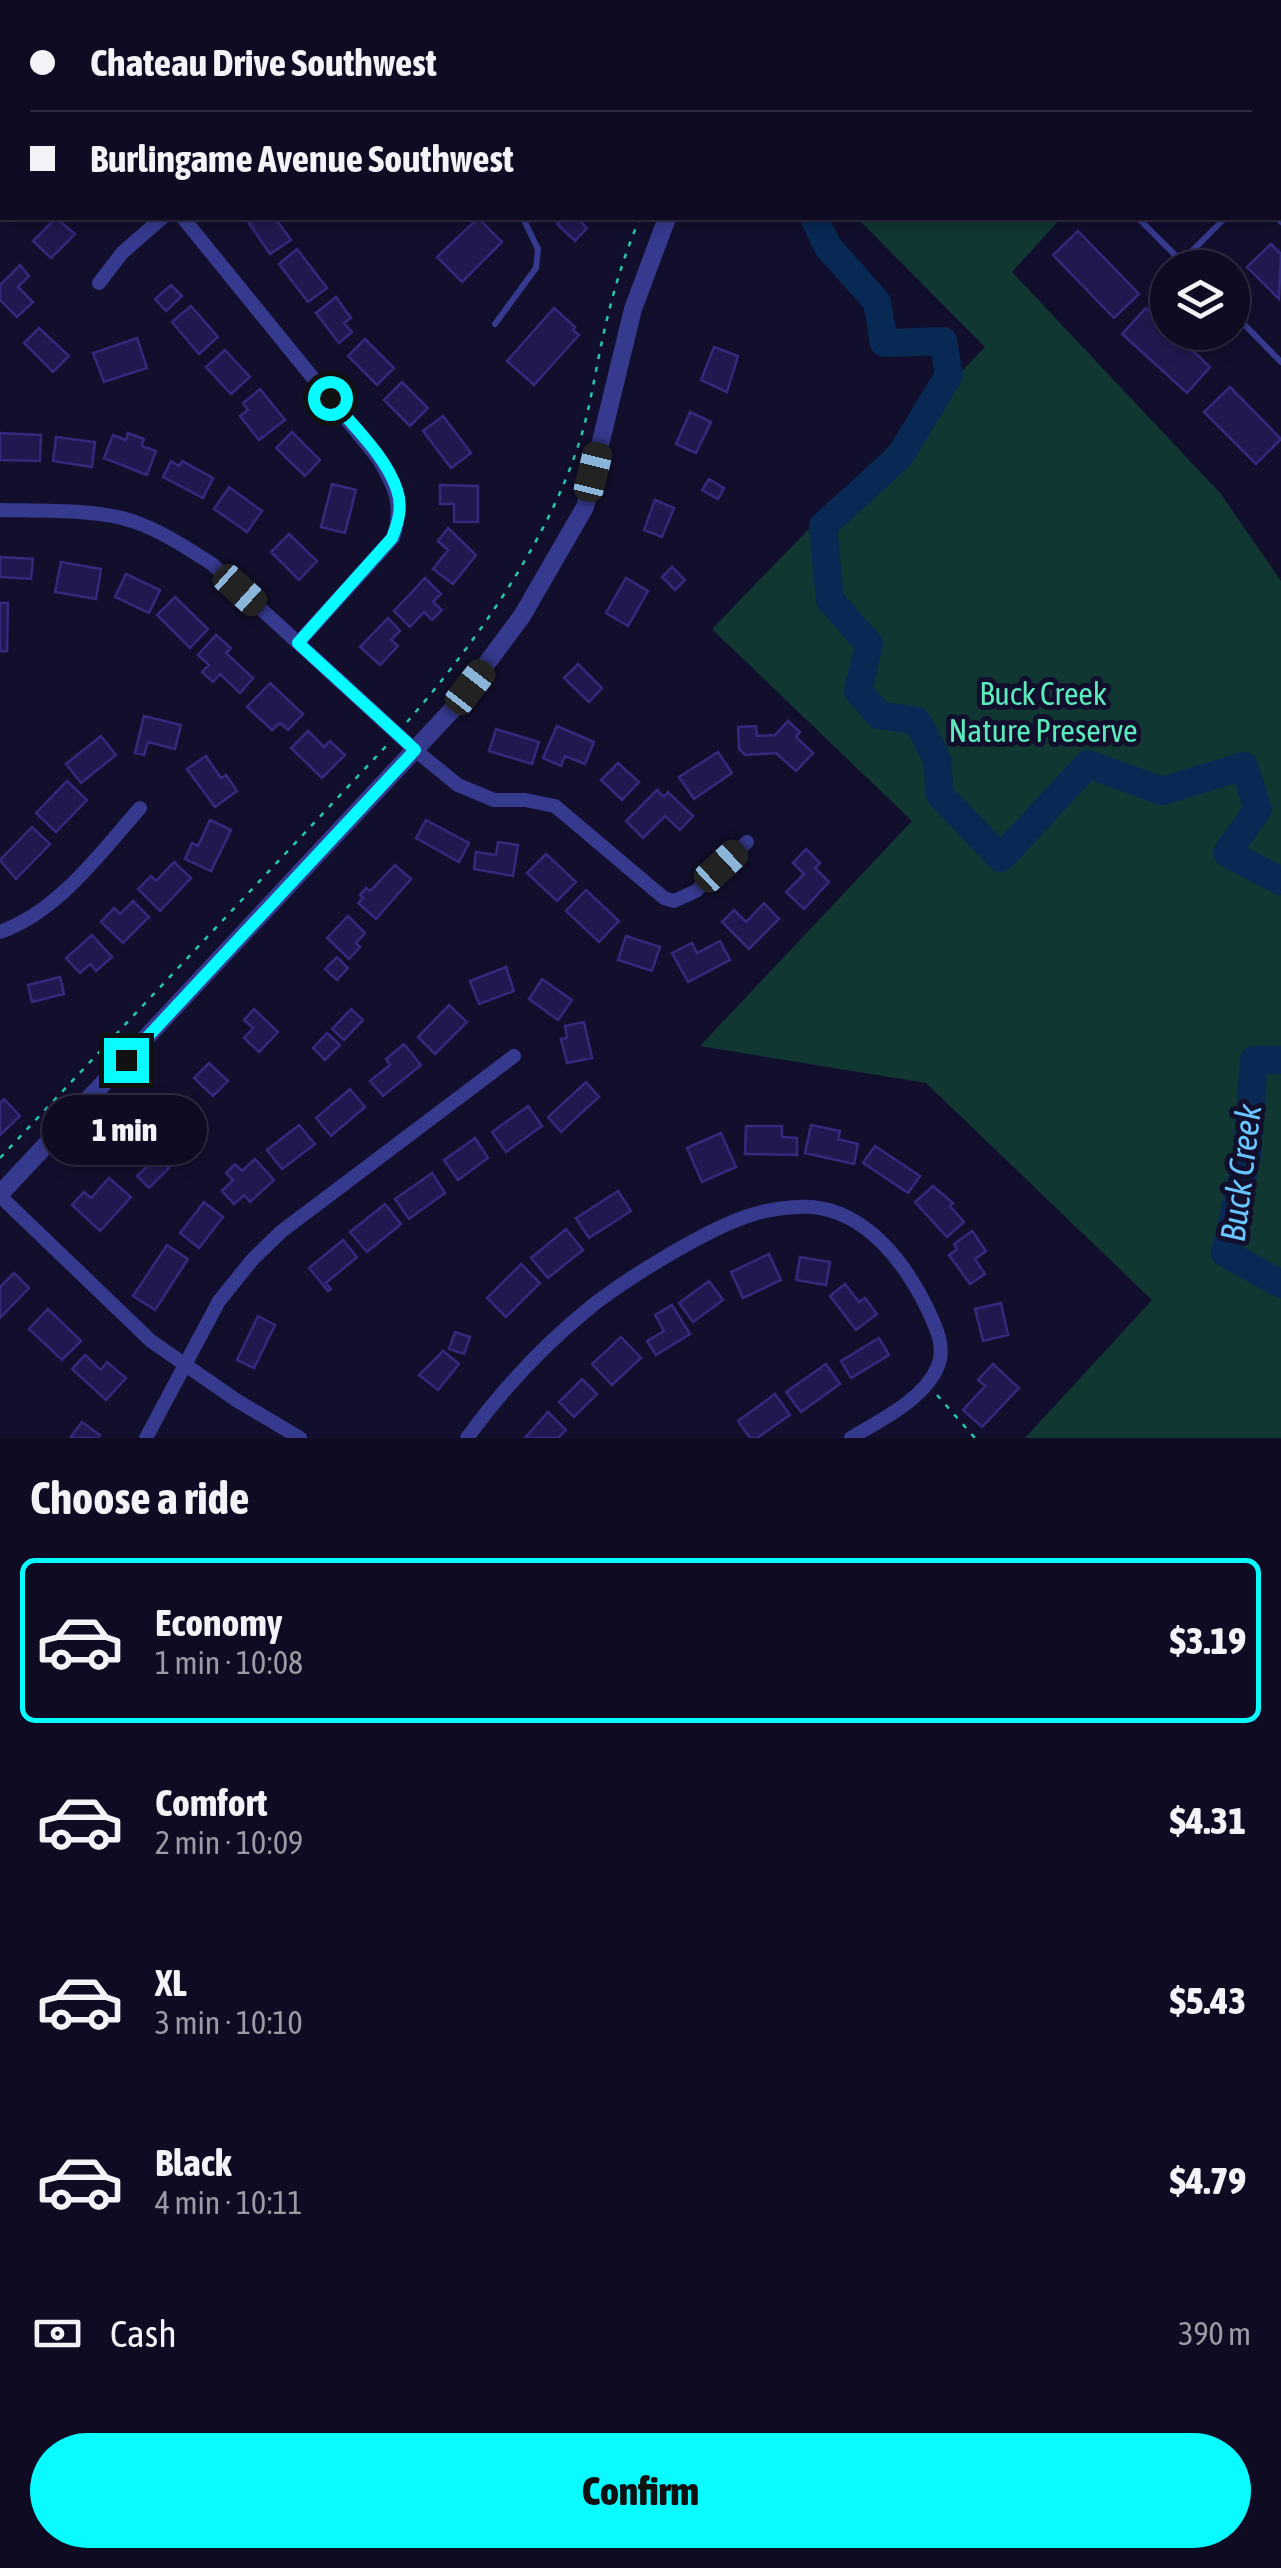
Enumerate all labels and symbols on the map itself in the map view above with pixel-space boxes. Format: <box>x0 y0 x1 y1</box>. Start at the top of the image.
route start <box>308 376 353 421</box>
car <box>571 439 615 505</box>
car <box>208 559 272 621</box>
car <box>440 654 500 720</box>
park label: Buck Creek Nature Preserve <box>948 675 1138 749</box>
car <box>689 835 753 897</box>
route end <box>104 1038 149 1083</box>
callout: 1 min <box>44 1095 208 1165</box>
water label: Buck Creek <box>1212 1101 1268 1244</box>

